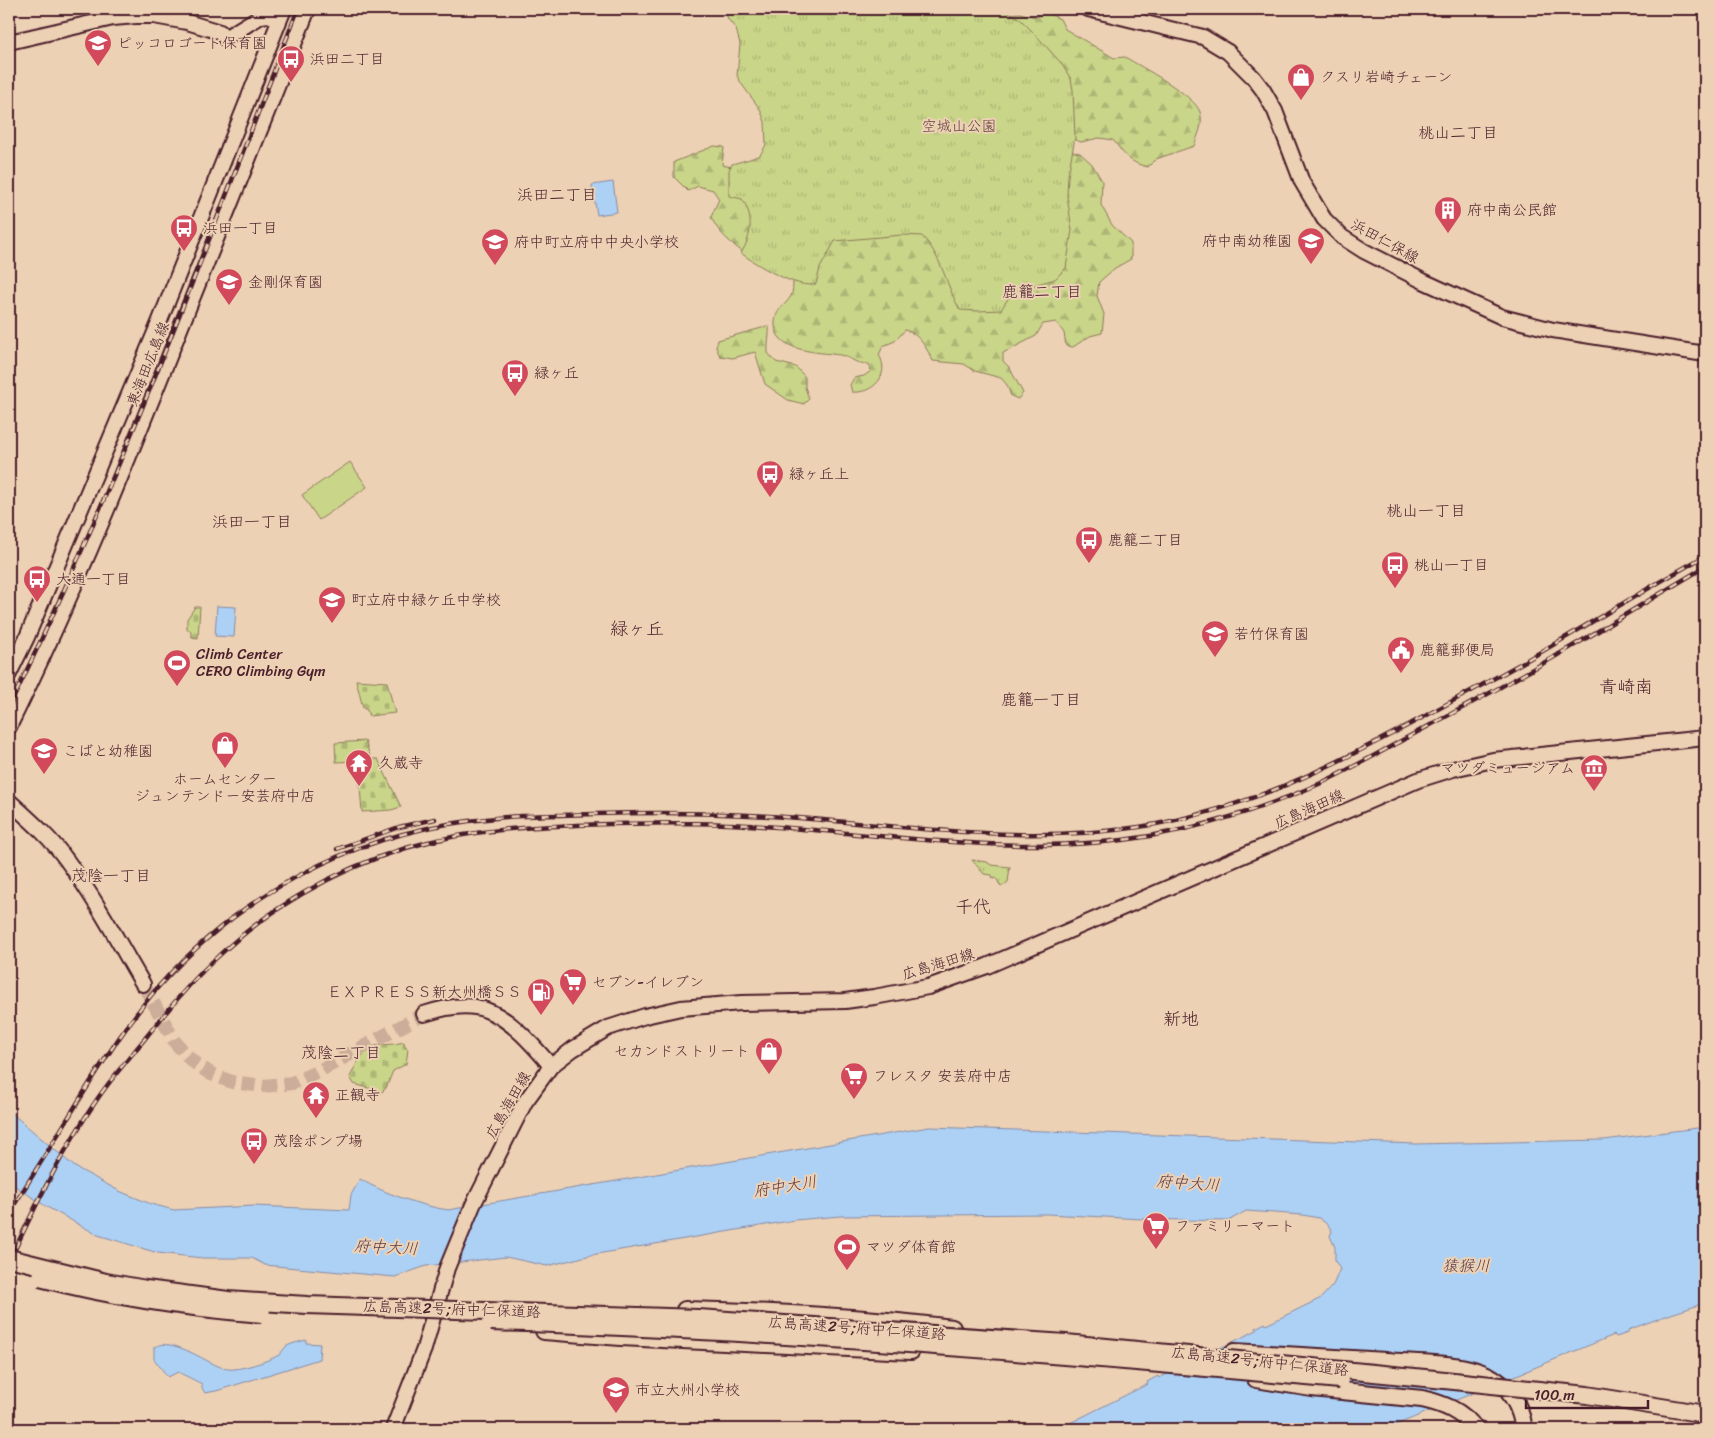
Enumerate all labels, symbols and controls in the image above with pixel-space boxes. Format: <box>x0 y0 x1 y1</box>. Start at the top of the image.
school or university icon: ピッコロゴード保育園 <box>83 28 113 67</box>
place label: ピッコロゴード保育園 <box>117 30 267 56</box>
bus stop icon: 浜田二丁目 <box>276 44 306 83</box>
place label: 浜田二丁目 <box>310 46 385 72</box>
shop icon: クスリ岩崎チェーン <box>1286 62 1316 101</box>
place label: クスリ岩崎チェーン <box>1320 64 1452 90</box>
park label: 空城山公園 <box>921 113 997 139</box>
district label: 桃山二丁目 <box>1418 118 1498 147</box>
district label: 浜田二丁目 <box>517 180 597 209</box>
building icon: 府中南公民館 <box>1433 195 1463 234</box>
place label: 府中南公民館 <box>1467 197 1557 223</box>
street label: 浜田仁保線 <box>1346 211 1424 271</box>
bus stop icon: 浜田一丁目 <box>169 213 199 252</box>
place label: 浜田一丁目 <box>203 215 278 241</box>
school or university icon: 府中南幼稚園 <box>1296 226 1326 265</box>
school or university icon: 府中町立府中中央小学校 <box>480 227 510 266</box>
place label: 府中南幼稚園 <box>1202 228 1292 254</box>
place label: 府中町立府中中央小学校 <box>514 229 679 255</box>
school or university icon: 金剛保育園 <box>214 267 244 306</box>
place label: 金剛保育園 <box>248 269 323 295</box>
district label: 鹿籠二丁目 <box>1002 277 1082 306</box>
street label: 東海田広島線 <box>119 317 177 411</box>
bus stop icon: 緑ヶ丘 <box>500 358 530 397</box>
place label: 緑ヶ丘 <box>534 360 579 386</box>
bus stop icon: 緑ヶ丘上 <box>755 459 785 498</box>
place label: 緑ヶ丘上 <box>789 461 849 487</box>
district label: 桃山一丁目 <box>1386 496 1466 525</box>
district label: 浜田一丁目 <box>212 507 292 536</box>
bus stop icon: 鹿籠二丁目 <box>1074 525 1104 564</box>
place label: 鹿籠二丁目 <box>1108 527 1183 553</box>
bus stop icon: 桃山一丁目 <box>1380 550 1410 589</box>
place label: 桃山一丁目 <box>1414 552 1489 578</box>
bus stop icon: 大通一丁目 <box>22 564 52 603</box>
place label: 大通一丁目 <box>56 566 131 592</box>
school or university icon: 町立府中緑ケ丘中学校 <box>317 585 347 624</box>
place label: 町立府中緑ケ丘中学校 <box>351 587 501 613</box>
district label: 緑ヶ丘 <box>610 613 664 645</box>
school or university icon: 若竹保育園 <box>1200 619 1230 658</box>
place label: 若竹保育園 <box>1234 621 1309 647</box>
public building icon: 鹿籠郵便局 <box>1386 635 1416 674</box>
place label: 鹿籠郵便局 <box>1420 637 1495 663</box>
place label: Climb Center CERO Climbing Gym <box>196 641 326 684</box>
sports icon: Climb Center CERO Climbing Gym <box>162 648 192 687</box>
district label: 青崎南 <box>1599 671 1653 703</box>
district label: 鹿籠一丁目 <box>1001 685 1081 714</box>
shop icon: ホームセンター ジュンテンドー安芸府中店 <box>210 730 240 769</box>
school or university icon: こばと幼稚園 <box>29 736 59 775</box>
place label: こばと幼稚園 <box>63 738 153 764</box>
temple icon: 久蔵寺 <box>344 748 374 787</box>
place label: 久蔵寺 <box>378 750 423 776</box>
museum icon: マツダミュージアム <box>1579 753 1609 792</box>
place label: マツダミュージアム <box>1440 755 1575 781</box>
place label: ホームセンター ジュンテンドー安芸府中店 <box>135 766 315 809</box>
street label: 広島海田線 <box>1269 782 1349 836</box>
district label: 茂陰一丁目 <box>71 861 151 890</box>
district label: 千代 <box>955 891 991 923</box>
street label: 広島海田線 <box>898 941 978 987</box>
supermarket icon: セブン-イレブン <box>558 967 588 1006</box>
place label: セブン-イレブン <box>592 969 704 995</box>
fuel station icon: ＥＸＰＲＥＳＳ新大州橋ＳＳ <box>526 977 556 1016</box>
place label: ＥＸＰＲＥＳＳ新大州橋ＳＳ <box>327 979 522 1005</box>
district label: 新地 <box>1163 1003 1199 1035</box>
shop icon: セカンドストリート <box>754 1036 784 1075</box>
district label: 茂陰二丁目 <box>301 1038 381 1067</box>
place label: セカンドストリート <box>614 1038 750 1064</box>
supermarket icon: フレスタ 安芸府中店 <box>839 1061 869 1100</box>
place label: フレスタ 安芸府中店 <box>873 1063 1012 1089</box>
street label: 広島海田線 <box>478 1066 538 1144</box>
temple icon: 正観寺 <box>301 1080 331 1119</box>
place label: 正観寺 <box>335 1082 380 1108</box>
bus stop icon: 茂陰ポンプ場 <box>239 1126 269 1165</box>
place label: 茂陰ポンプ場 <box>273 1128 363 1154</box>
water label: 府中大川 <box>1155 1166 1221 1200</box>
water label: 府中大川 <box>751 1167 819 1205</box>
supermarket icon: ファミリーマート <box>1141 1211 1171 1250</box>
place label: ファミリーマート <box>1175 1213 1295 1239</box>
water label: 府中大川 <box>353 1231 419 1263</box>
sports icon: マツダ体育館 <box>832 1232 862 1271</box>
place label: マツダ体育館 <box>866 1234 956 1260</box>
water label: 猿猴川 <box>1442 1251 1490 1280</box>
street label: 広島高速2号;府中仁保道路 <box>363 1293 541 1325</box>
street label: 広島高速2号;府中仁保道路 <box>767 1309 947 1347</box>
street label: 広島高速2号;府中仁保道路 <box>1170 1339 1350 1383</box>
school or university icon: 市立大州小学校 <box>601 1375 631 1414</box>
place label: 市立大州小学校 <box>635 1377 740 1403</box>
scale bar <box>1526 1378 1649 1410</box>
text: 100 m <box>1534 1382 1575 1408</box>

